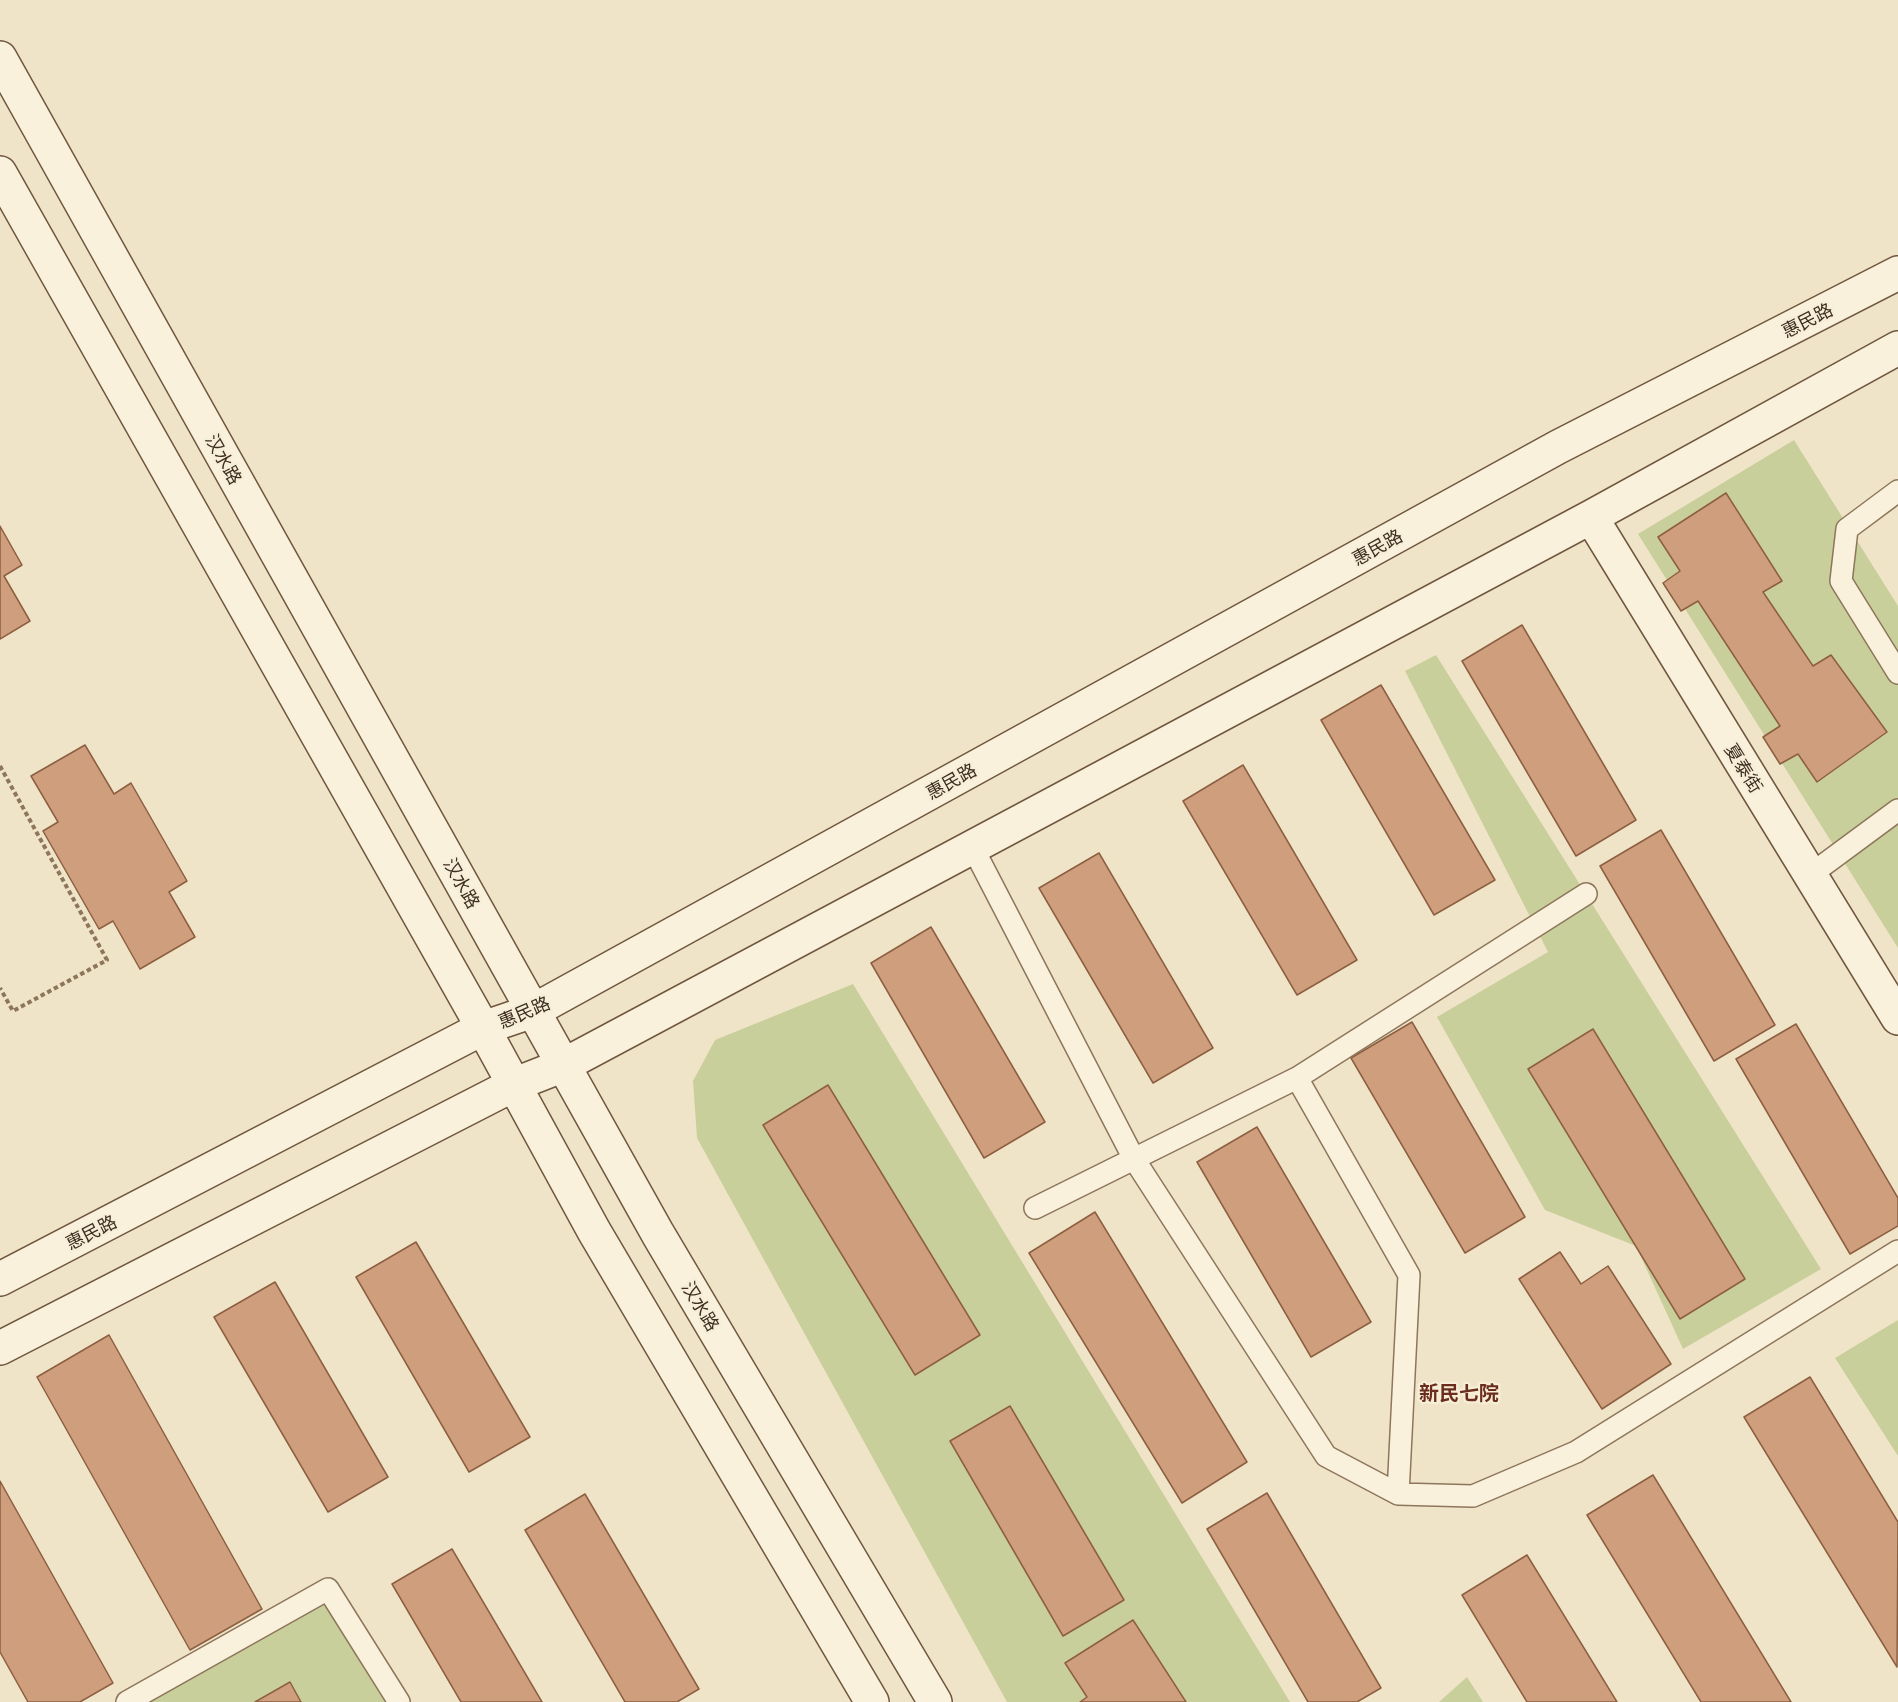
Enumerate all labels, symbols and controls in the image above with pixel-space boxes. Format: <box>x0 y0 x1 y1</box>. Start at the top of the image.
street label: 惠民路 <box>1778 298 1836 342</box>
street label: 汉水路 <box>201 430 247 488</box>
street label: 惠民路 <box>1348 524 1406 570</box>
street label: 夏泰街 <box>1721 739 1767 797</box>
street label: 惠民路 <box>922 758 980 804</box>
street label: 汉水路 <box>439 854 485 912</box>
street label: 惠民路 <box>495 992 553 1032</box>
street label: 惠民路 <box>62 1210 120 1254</box>
street label: 汉水路 <box>678 1277 724 1335</box>
district label: 新民七院 <box>1419 1380 1499 1404</box>

